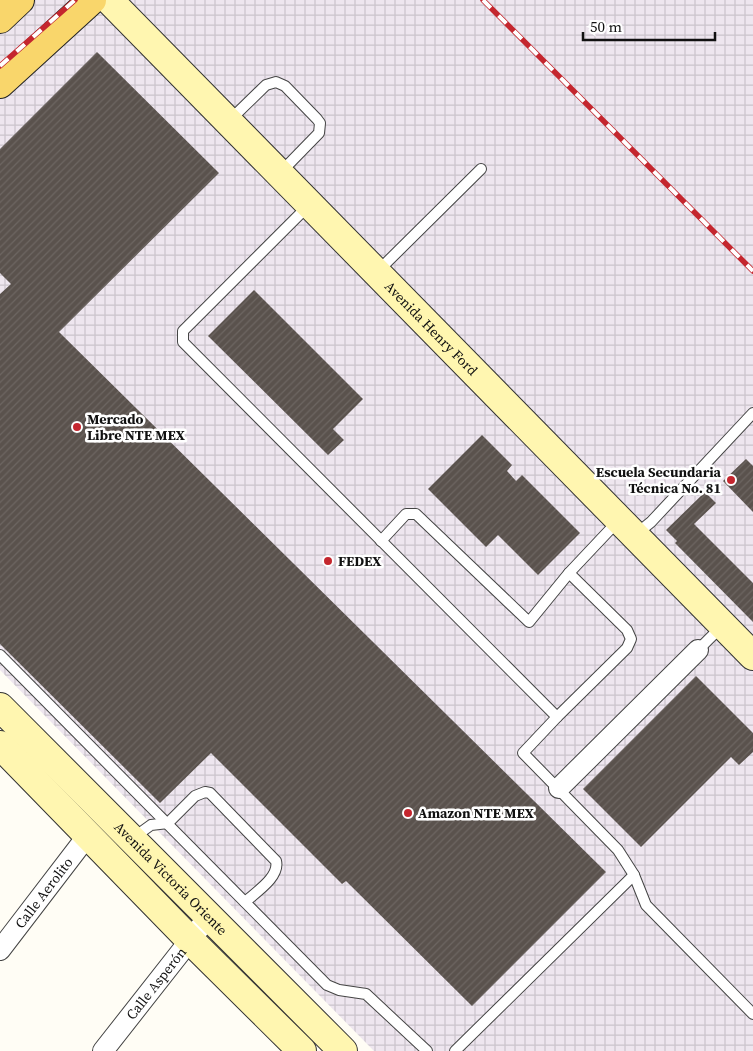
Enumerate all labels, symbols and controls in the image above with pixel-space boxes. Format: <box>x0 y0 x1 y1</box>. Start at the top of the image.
scale bar <box>583 10 716 42</box>
text: 50 m <box>590 16 622 37</box>
street label: Avenida Henry Ford <box>380 277 482 380</box>
place label: Mercado Libre NTE MEX <box>87 409 186 445</box>
marker: Mercado Libre NTE MEX <box>71 421 83 433</box>
place label: Escuela Secundaria Técnica No. 81 <box>596 462 722 498</box>
marker: Escuela Secundaria Técnica No. 81 <box>725 474 737 486</box>
place label: FEDEX <box>338 551 382 571</box>
marker: FEDEX <box>322 555 334 567</box>
place label: Amazon NTE MEX <box>418 803 535 823</box>
marker: Amazon NTE MEX <box>402 807 414 819</box>
street label: Avenida Victoria Oriente <box>110 817 232 940</box>
street label: Calle Aerolito <box>10 853 78 933</box>
street label: Calle Asperón <box>121 942 191 1024</box>

